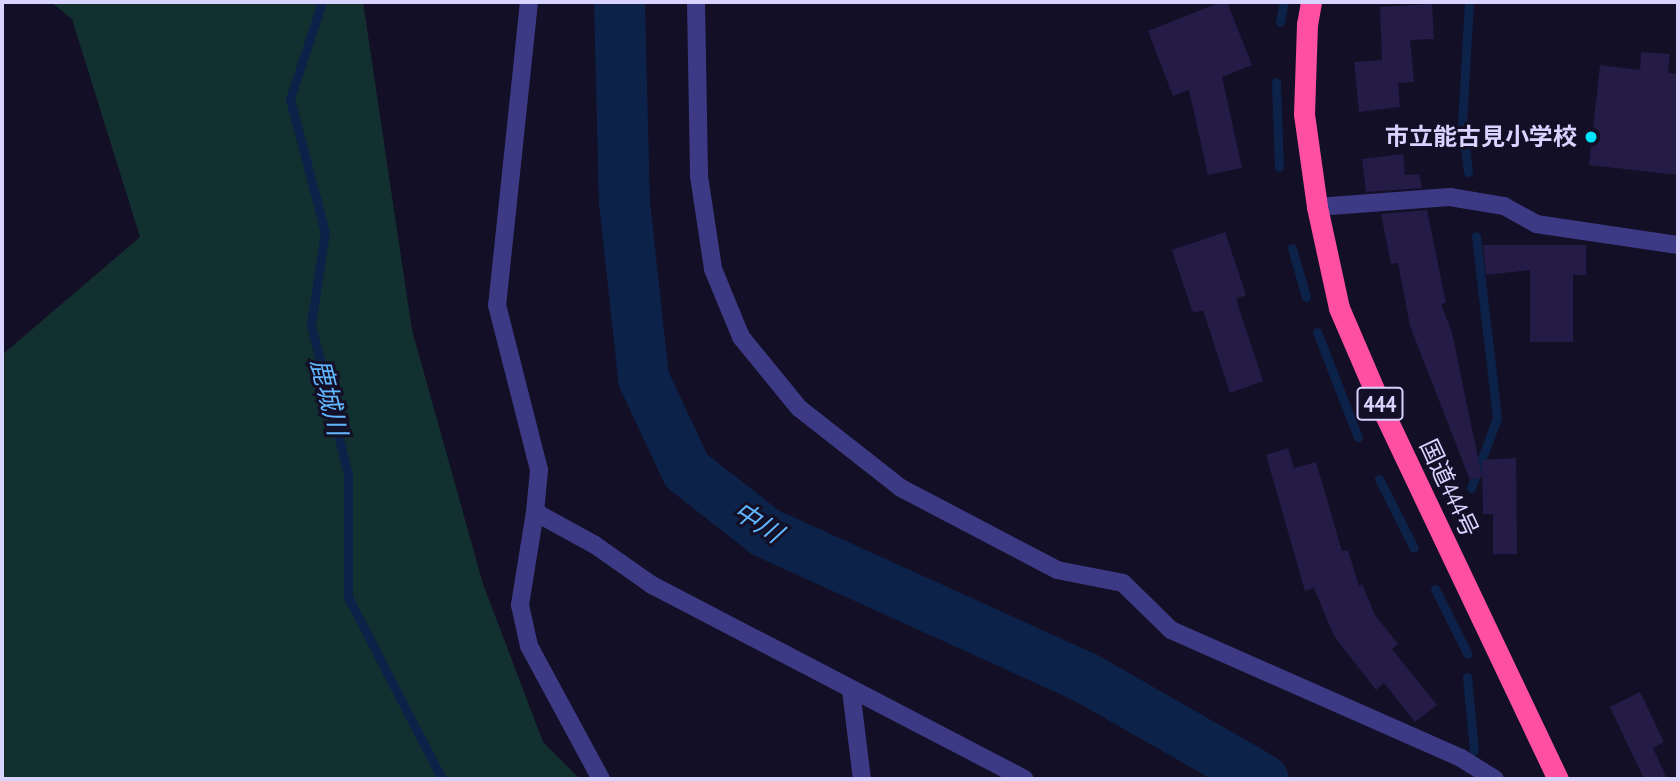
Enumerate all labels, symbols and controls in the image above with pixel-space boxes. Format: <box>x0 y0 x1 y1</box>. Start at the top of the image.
place label: 市立能古見小学校 <box>1385 123 1577 151</box>
marker: 市立能古見小学校 <box>1583 129 1599 145</box>
water label: 鹿城川 <box>304 355 354 439</box>
road number: 444 <box>1356 384 1404 424</box>
street label: 国道444号 <box>1414 435 1484 541</box>
water label: 中川 <box>728 495 788 549</box>

